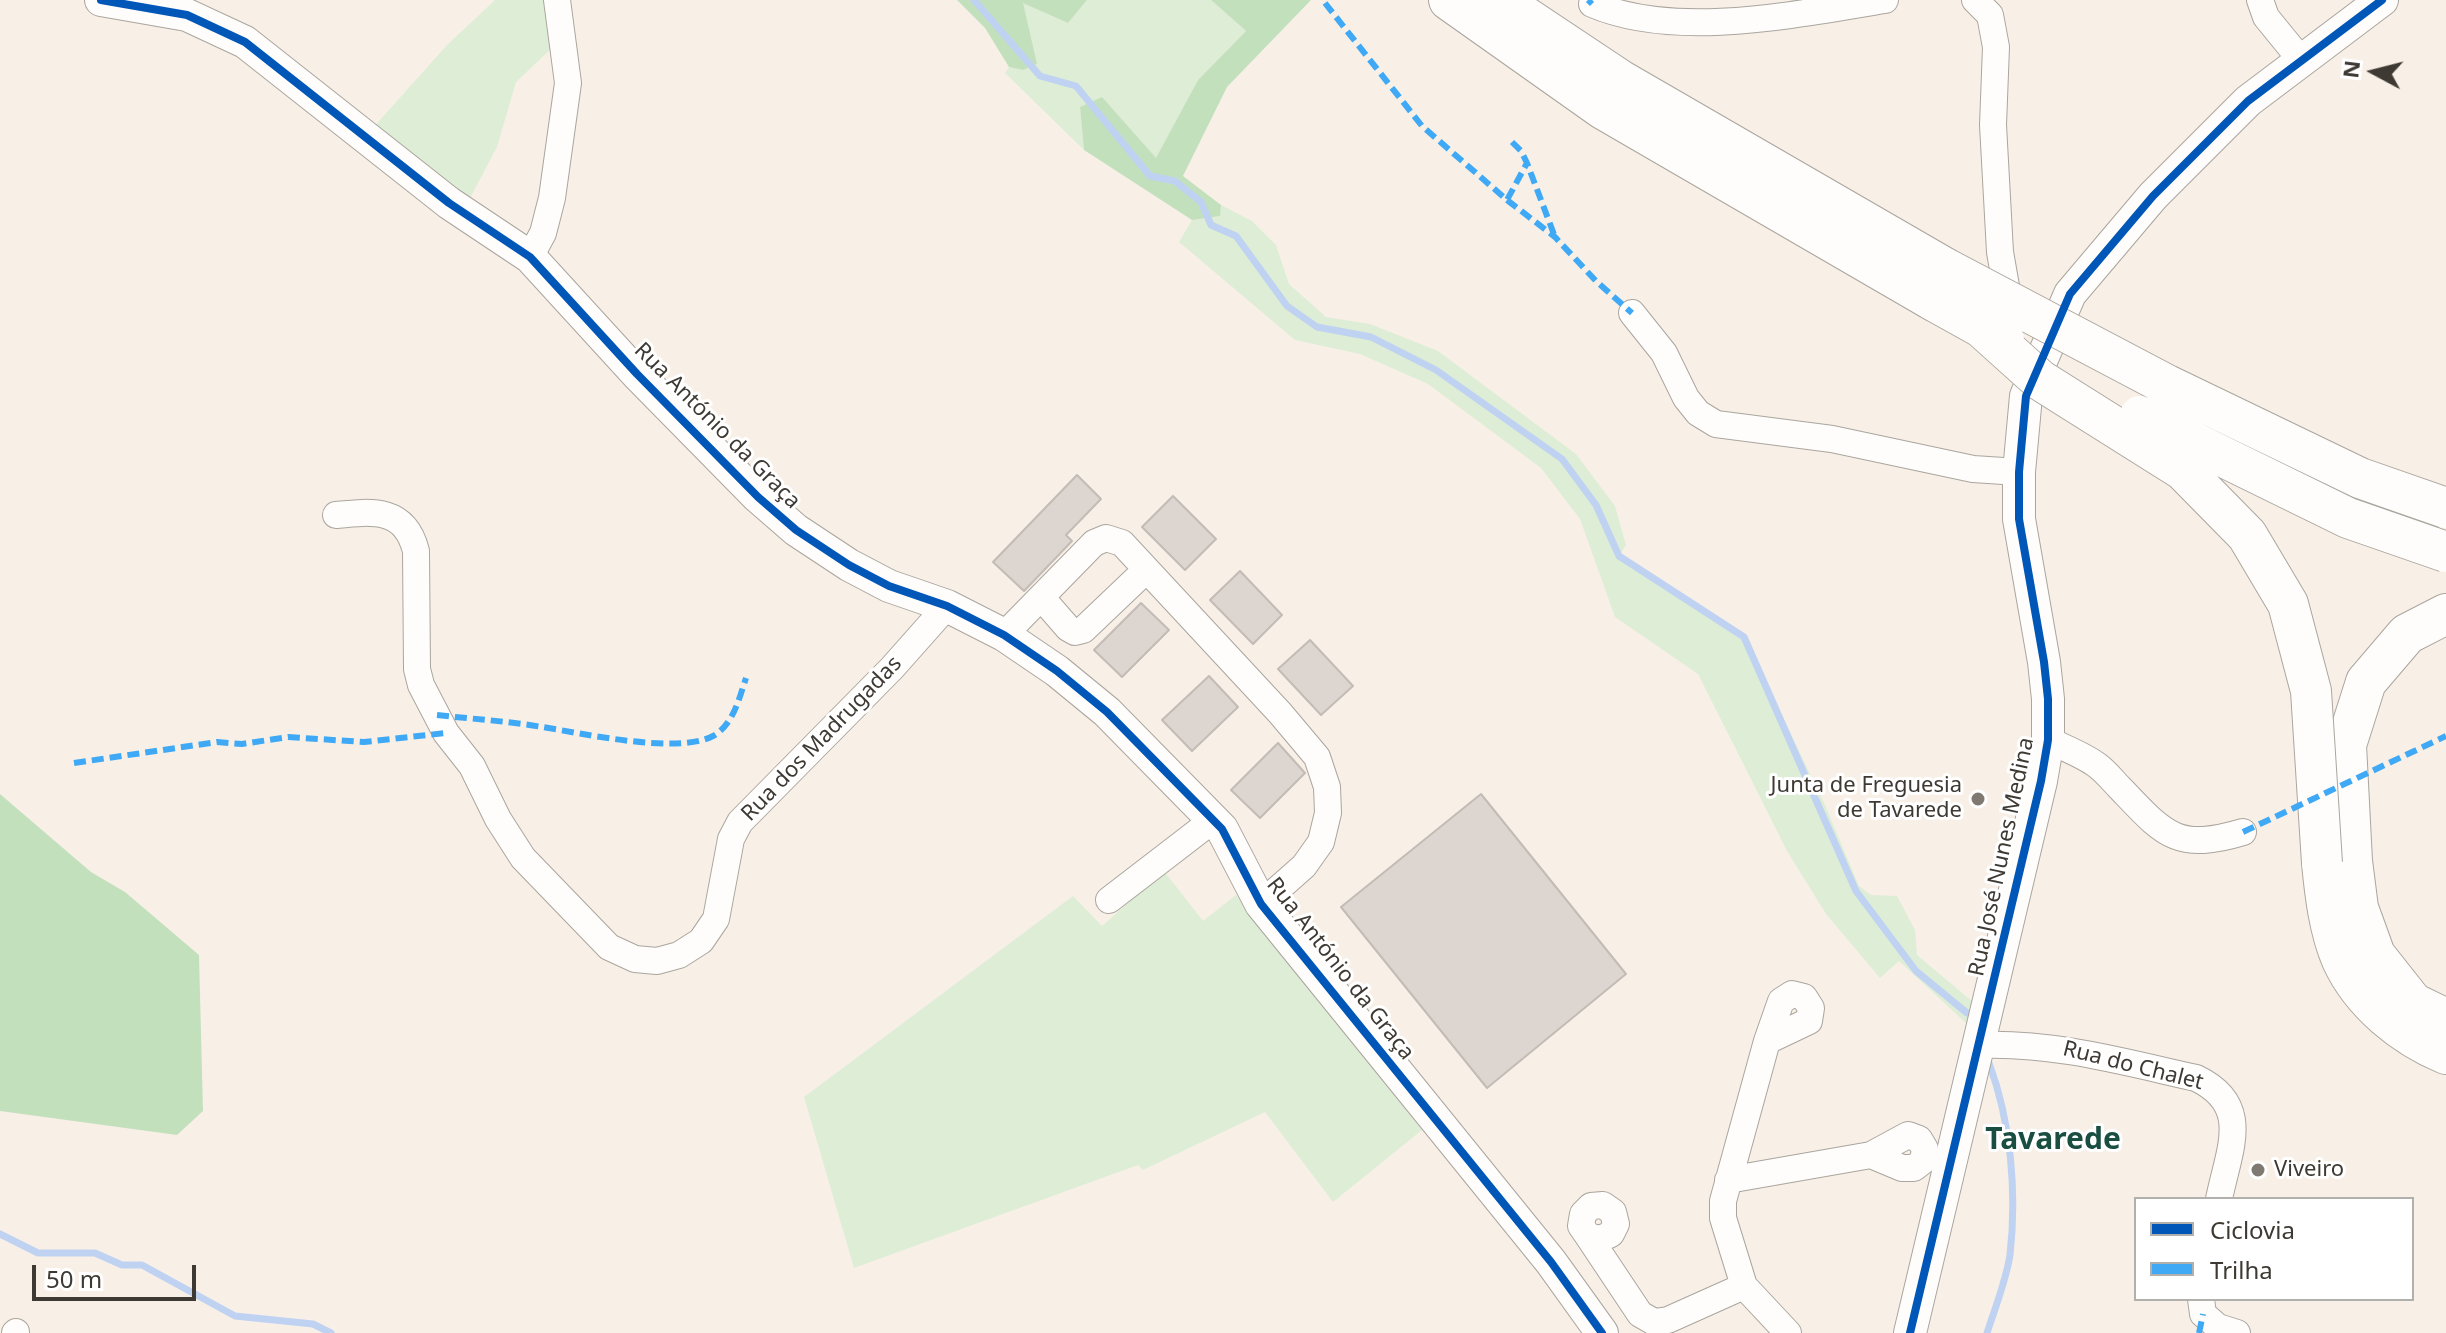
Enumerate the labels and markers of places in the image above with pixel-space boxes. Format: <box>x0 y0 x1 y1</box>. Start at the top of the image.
place label: Junta de Freguesia de Tavarede <box>1771 773 1962 824</box>
marker: Junta de Freguesia de Tavarede <box>1969 790 1987 808</box>
place label: Viveiro <box>2274 1157 2344 1183</box>
marker: Viveiro <box>2249 1161 2267 1179</box>

